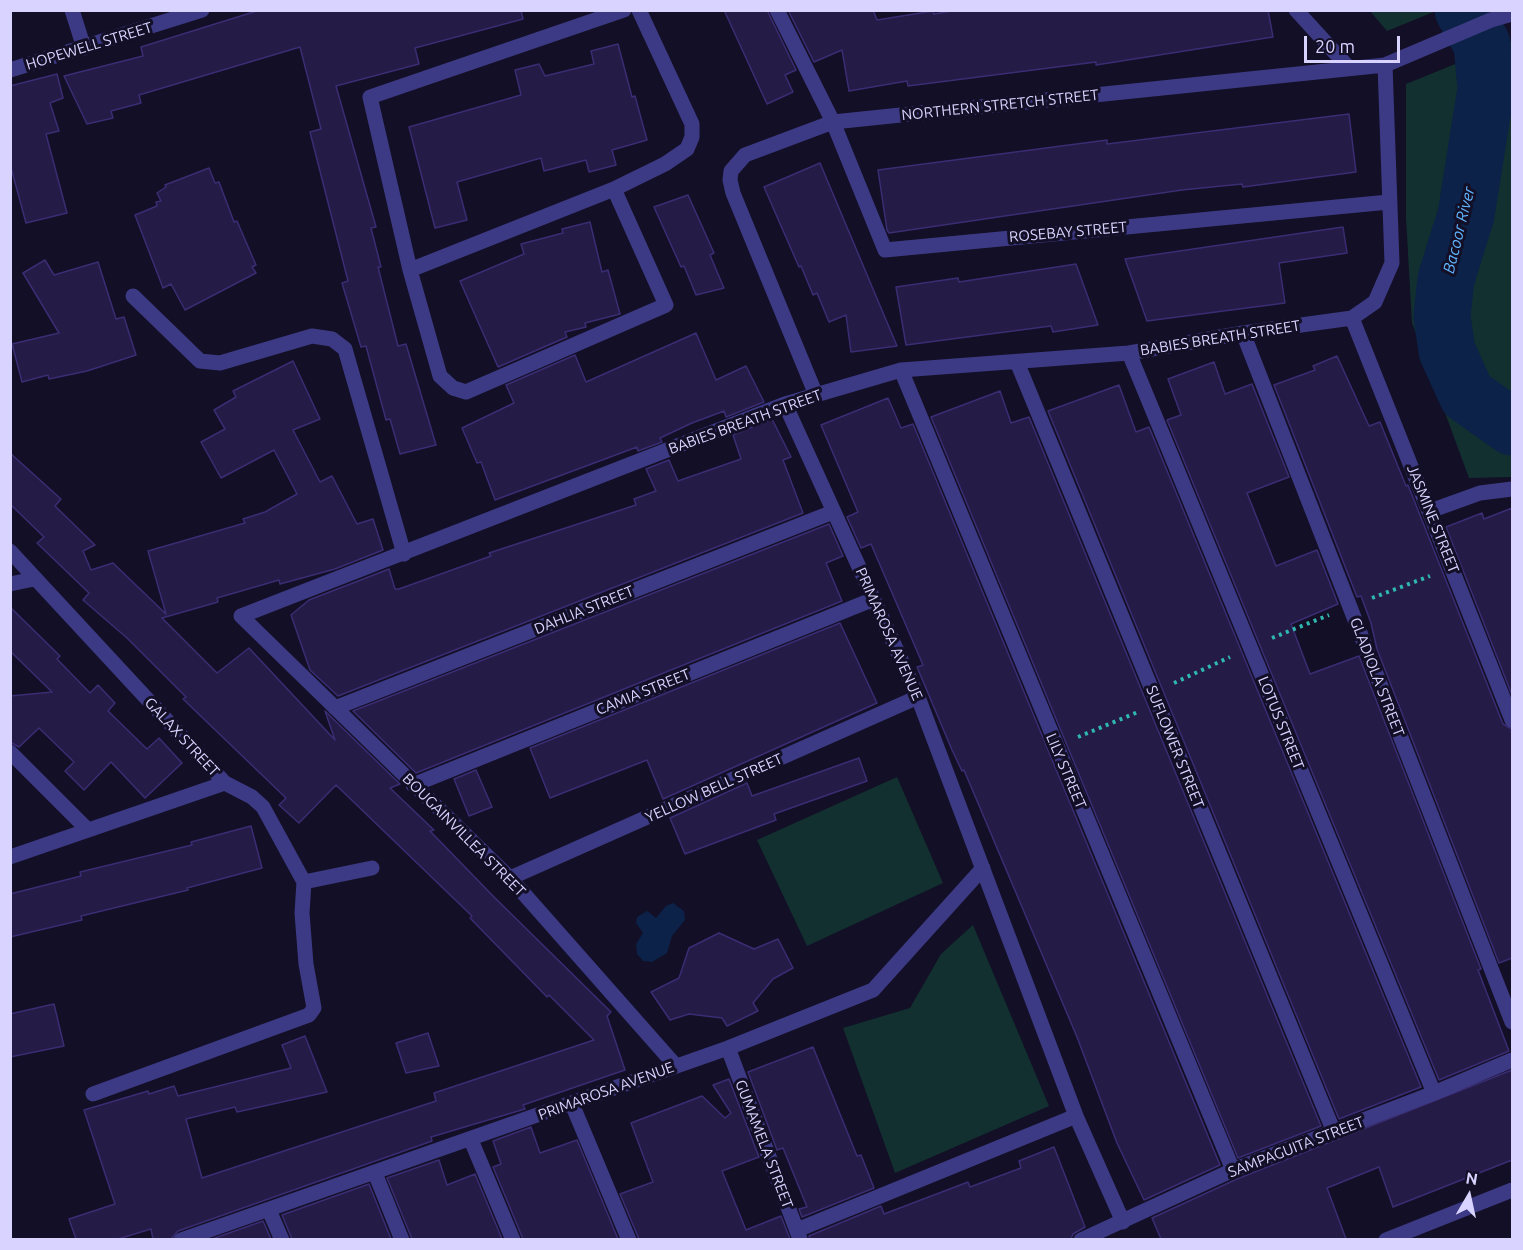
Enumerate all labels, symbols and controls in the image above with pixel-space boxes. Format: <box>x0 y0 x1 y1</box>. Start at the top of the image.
street label: HOPEWELL STREET <box>24 18 154 74</box>
scale bar <box>1307 24 1403 62</box>
text: 20 m <box>1315 36 1355 56</box>
street label: NORTHERN STRETCH STREET <box>900 86 1100 124</box>
water label: Bacoor River <box>1439 185 1479 275</box>
street label: ROSEBAY STREET <box>1008 218 1128 246</box>
street label: BABIES BREATH STREET <box>1139 316 1301 360</box>
street label: BABIES BREATH STREET <box>666 386 824 458</box>
street label: JASMINE STREET <box>1403 462 1463 576</box>
street label: PRIMAROSA AVENUE <box>852 565 926 703</box>
street label: DAHLIA STREET <box>531 582 637 638</box>
street label: GLADIOLA STREET <box>1346 615 1408 739</box>
street label: CAMIA STREET <box>593 665 693 719</box>
street label: LOTUS STREET <box>1254 674 1308 772</box>
street label: SUFLOWER STREET <box>1142 683 1208 811</box>
street label: GALAX STREET <box>141 694 223 780</box>
street label: LILY STREET <box>1042 730 1090 812</box>
street label: YELLOW BELL STREET <box>643 750 785 826</box>
street label: BOUGAINVILLEA STREET <box>399 770 529 900</box>
street label: PRIMAROSA AVENUE <box>536 1058 676 1124</box>
street label: GUMAMELA STREET <box>731 1077 797 1211</box>
street label: SAMPAGUITA STREET <box>1226 1113 1366 1181</box>
north arrow <box>1439 1166 1499 1226</box>
text: N <box>1465 1168 1479 1188</box>

